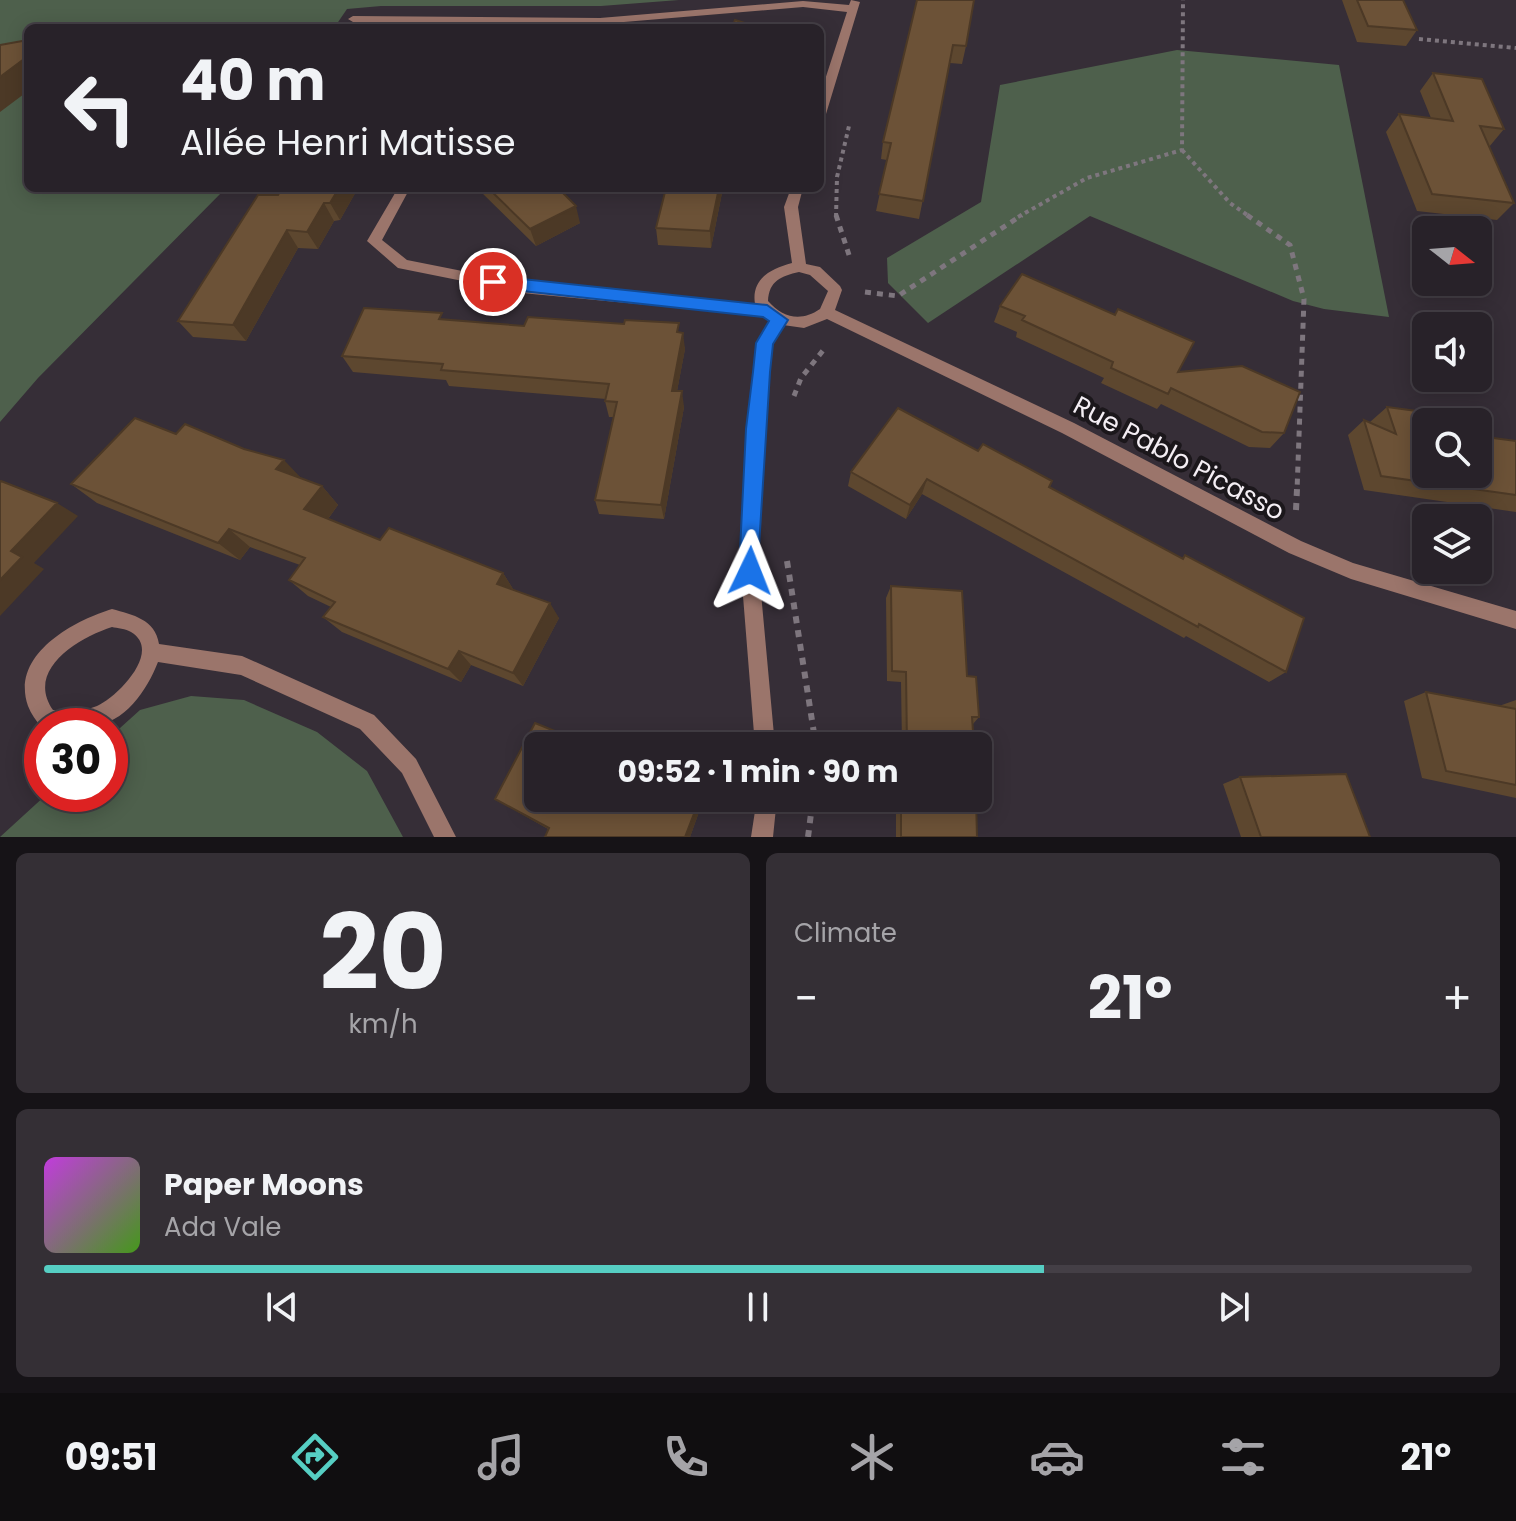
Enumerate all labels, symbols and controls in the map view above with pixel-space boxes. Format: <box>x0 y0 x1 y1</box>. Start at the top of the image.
text: 40 m <box>180 41 326 120</box>
icon: left <box>48 56 152 160</box>
text: Allée Henri Matisse <box>180 117 516 168</box>
north arrow <box>1412 216 1492 296</box>
map controls <box>1412 216 1492 584</box>
pin <box>459 248 527 316</box>
icon: arrive <box>471 260 515 304</box>
button: sound <box>1412 312 1492 392</box>
street label: Rue Pablo Picasso <box>1067 387 1291 529</box>
button: search <box>1412 408 1492 488</box>
button: layers <box>1412 504 1492 584</box>
position arrow <box>708 529 792 613</box>
speed limit sign: 30 <box>24 708 128 812</box>
text: 09:52 · 1 min · 90 m <box>617 750 899 793</box>
text: 20 <box>319 880 447 1025</box>
text: Climate <box>794 915 897 951</box>
text: 21° <box>1088 956 1172 1040</box>
text: − <box>794 968 818 1029</box>
text: + <box>1442 968 1472 1029</box>
text: km/h <box>348 1006 418 1042</box>
text: Paper Moons <box>164 1163 364 1206</box>
text: Ada Vale <box>164 1209 281 1245</box>
icon: previous <box>260 1285 304 1329</box>
icon: pause <box>736 1285 780 1329</box>
icon: next <box>1212 1285 1256 1329</box>
icon: directions <box>287 1429 343 1485</box>
icon: music <box>473 1429 529 1485</box>
icon: phone <box>658 1429 714 1485</box>
icon: climate <box>844 1429 900 1485</box>
icon: car <box>1029 1429 1085 1485</box>
icon: filters <box>1215 1429 1271 1485</box>
text: 09:51 <box>65 1432 158 1483</box>
text: 21° <box>1400 1432 1451 1483</box>

